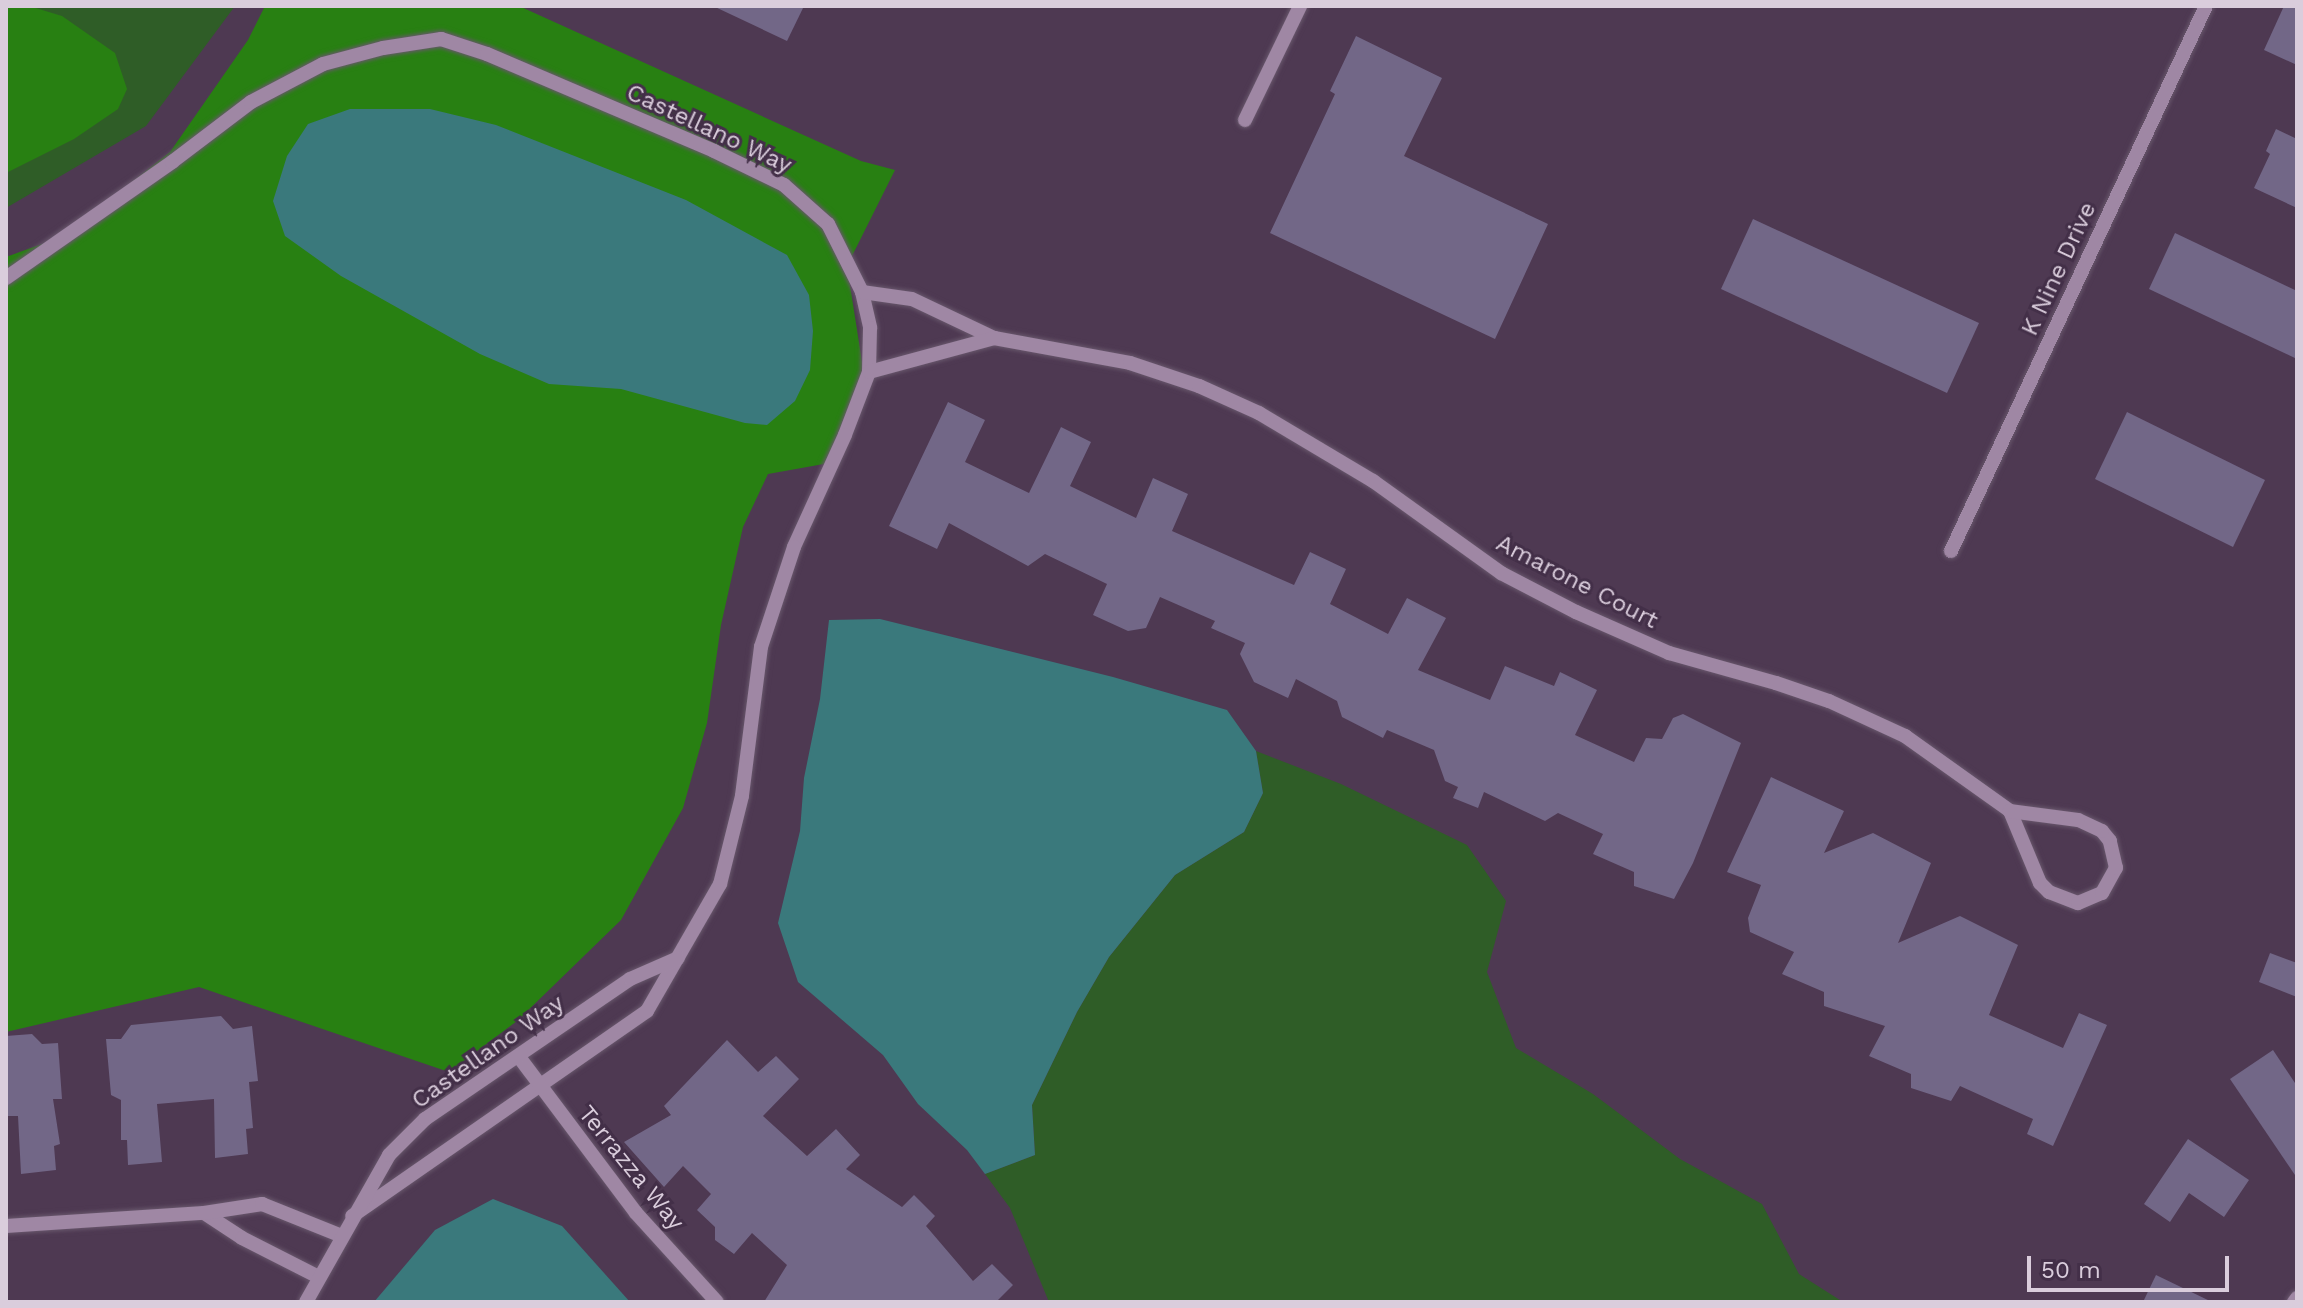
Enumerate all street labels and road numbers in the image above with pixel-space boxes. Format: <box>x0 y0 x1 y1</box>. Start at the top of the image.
street label: Castellano Way <box>621 78 797 180</box>
street label: K Nine Drive <box>2015 197 2103 341</box>
street label: Amarone Court <box>1491 529 1663 635</box>
street label: Castellano Way <box>406 989 570 1115</box>
street label: Terrazza Way <box>572 1099 690 1237</box>

